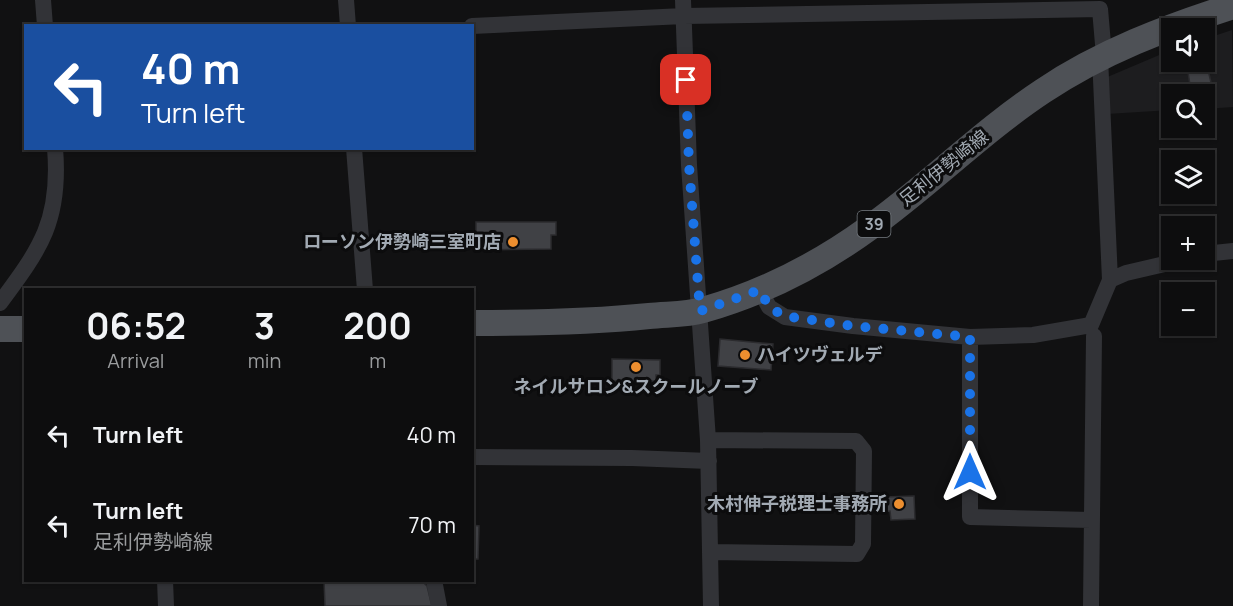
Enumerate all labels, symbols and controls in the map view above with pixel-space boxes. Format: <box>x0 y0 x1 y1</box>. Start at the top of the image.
map controls <box>1161 18 1215 336</box>
button: sound <box>1161 18 1215 72</box>
text: 40 m <box>141 39 240 97</box>
icon: left <box>42 48 120 126</box>
pin <box>660 54 711 105</box>
icon: arrive <box>669 63 702 96</box>
button: search <box>1161 84 1215 138</box>
text: Turn left <box>141 94 245 131</box>
street label: 足利伊勢崎線 <box>894 124 993 211</box>
button: layers <box>1161 150 1215 204</box>
road number: 39 <box>858 211 890 237</box>
button: + <box>1161 216 1215 270</box>
place label: ローソン伊勢崎三室町店 <box>303 229 501 253</box>
marker: ローソン伊勢崎三室町店 <box>506 235 520 249</box>
button: − <box>1161 282 1215 336</box>
text: 06:52 <box>86 301 186 350</box>
text: 3 <box>254 301 275 350</box>
text: 200 <box>343 301 412 350</box>
place label: ハイツヴェルデ <box>757 342 883 366</box>
text: Arrival <box>107 347 164 374</box>
text: min <box>248 347 281 374</box>
text: m <box>369 347 386 374</box>
marker: ハイツヴェルデ <box>738 348 752 362</box>
marker: ネイルサロン&スクールノーブ <box>629 360 643 374</box>
place label: ネイルサロン&スクールノーブ <box>514 374 758 398</box>
icon: left <box>42 419 75 452</box>
text: Turn left <box>93 420 183 450</box>
text: 40 m <box>407 420 456 450</box>
position arrow <box>938 440 1002 504</box>
place label: 木村伸子税理士事務所 <box>707 491 887 515</box>
text: Turn left <box>93 496 183 526</box>
marker: 木村伸子税理士事務所 <box>892 497 906 511</box>
icon: left <box>42 509 75 542</box>
text: 70 m <box>408 510 456 540</box>
text: 足利伊勢崎線 <box>93 528 213 555</box>

